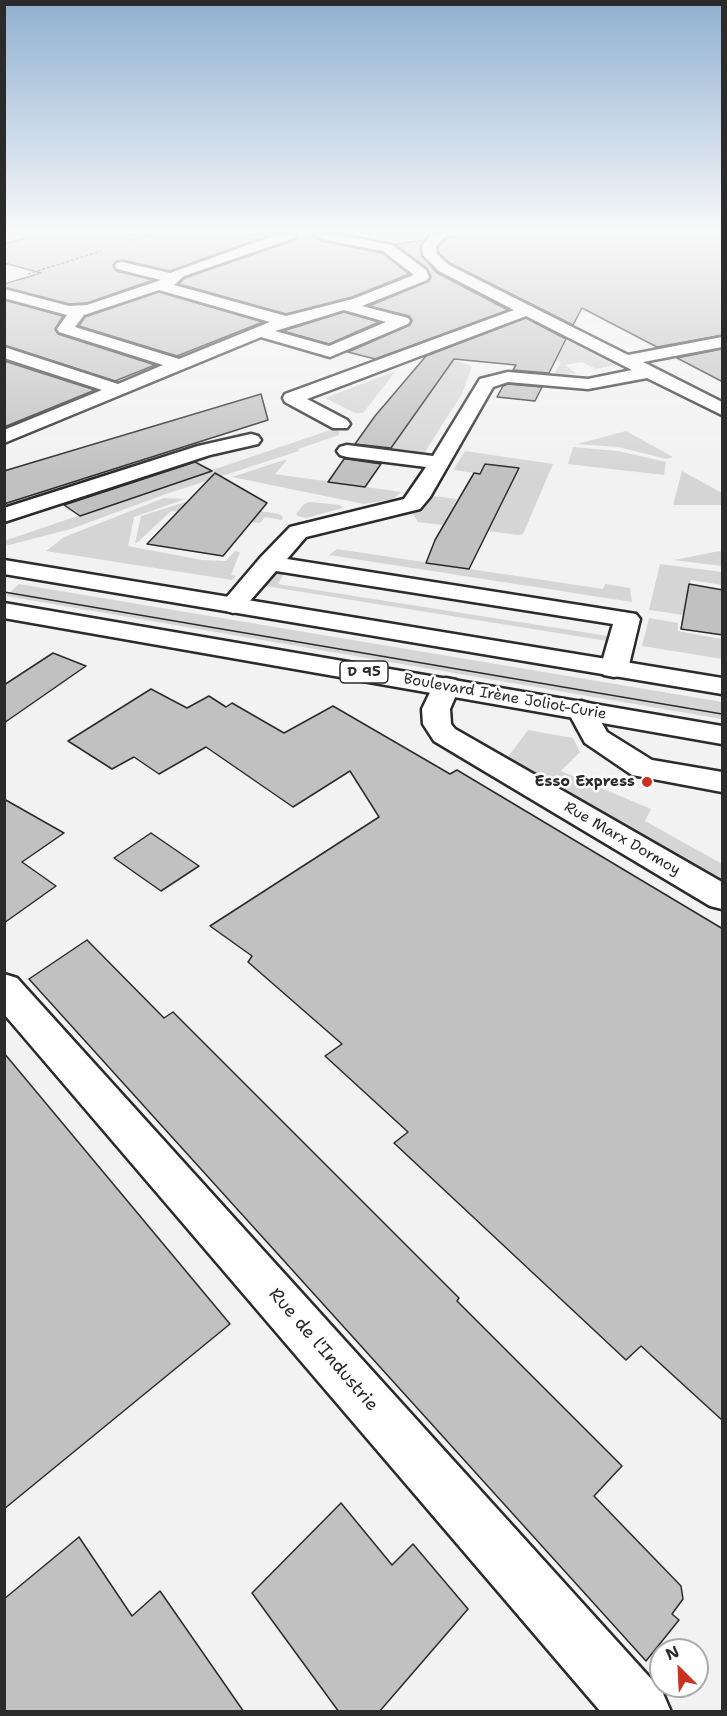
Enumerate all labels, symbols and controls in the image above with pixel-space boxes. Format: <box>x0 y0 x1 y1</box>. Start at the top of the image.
road number: D 95 <box>340 661 388 683</box>
street label: Boulevard Irène Joliot-Curie <box>402 670 608 724</box>
place label: Esso Express <box>535 773 635 791</box>
marker: Esso Express <box>640 775 654 789</box>
street label: Rue Marx Dormoy <box>561 798 683 880</box>
street label: Rue de l'Industrie <box>264 1284 382 1416</box>
north arrow <box>649 1638 709 1698</box>
text: N <box>662 1641 682 1665</box>

